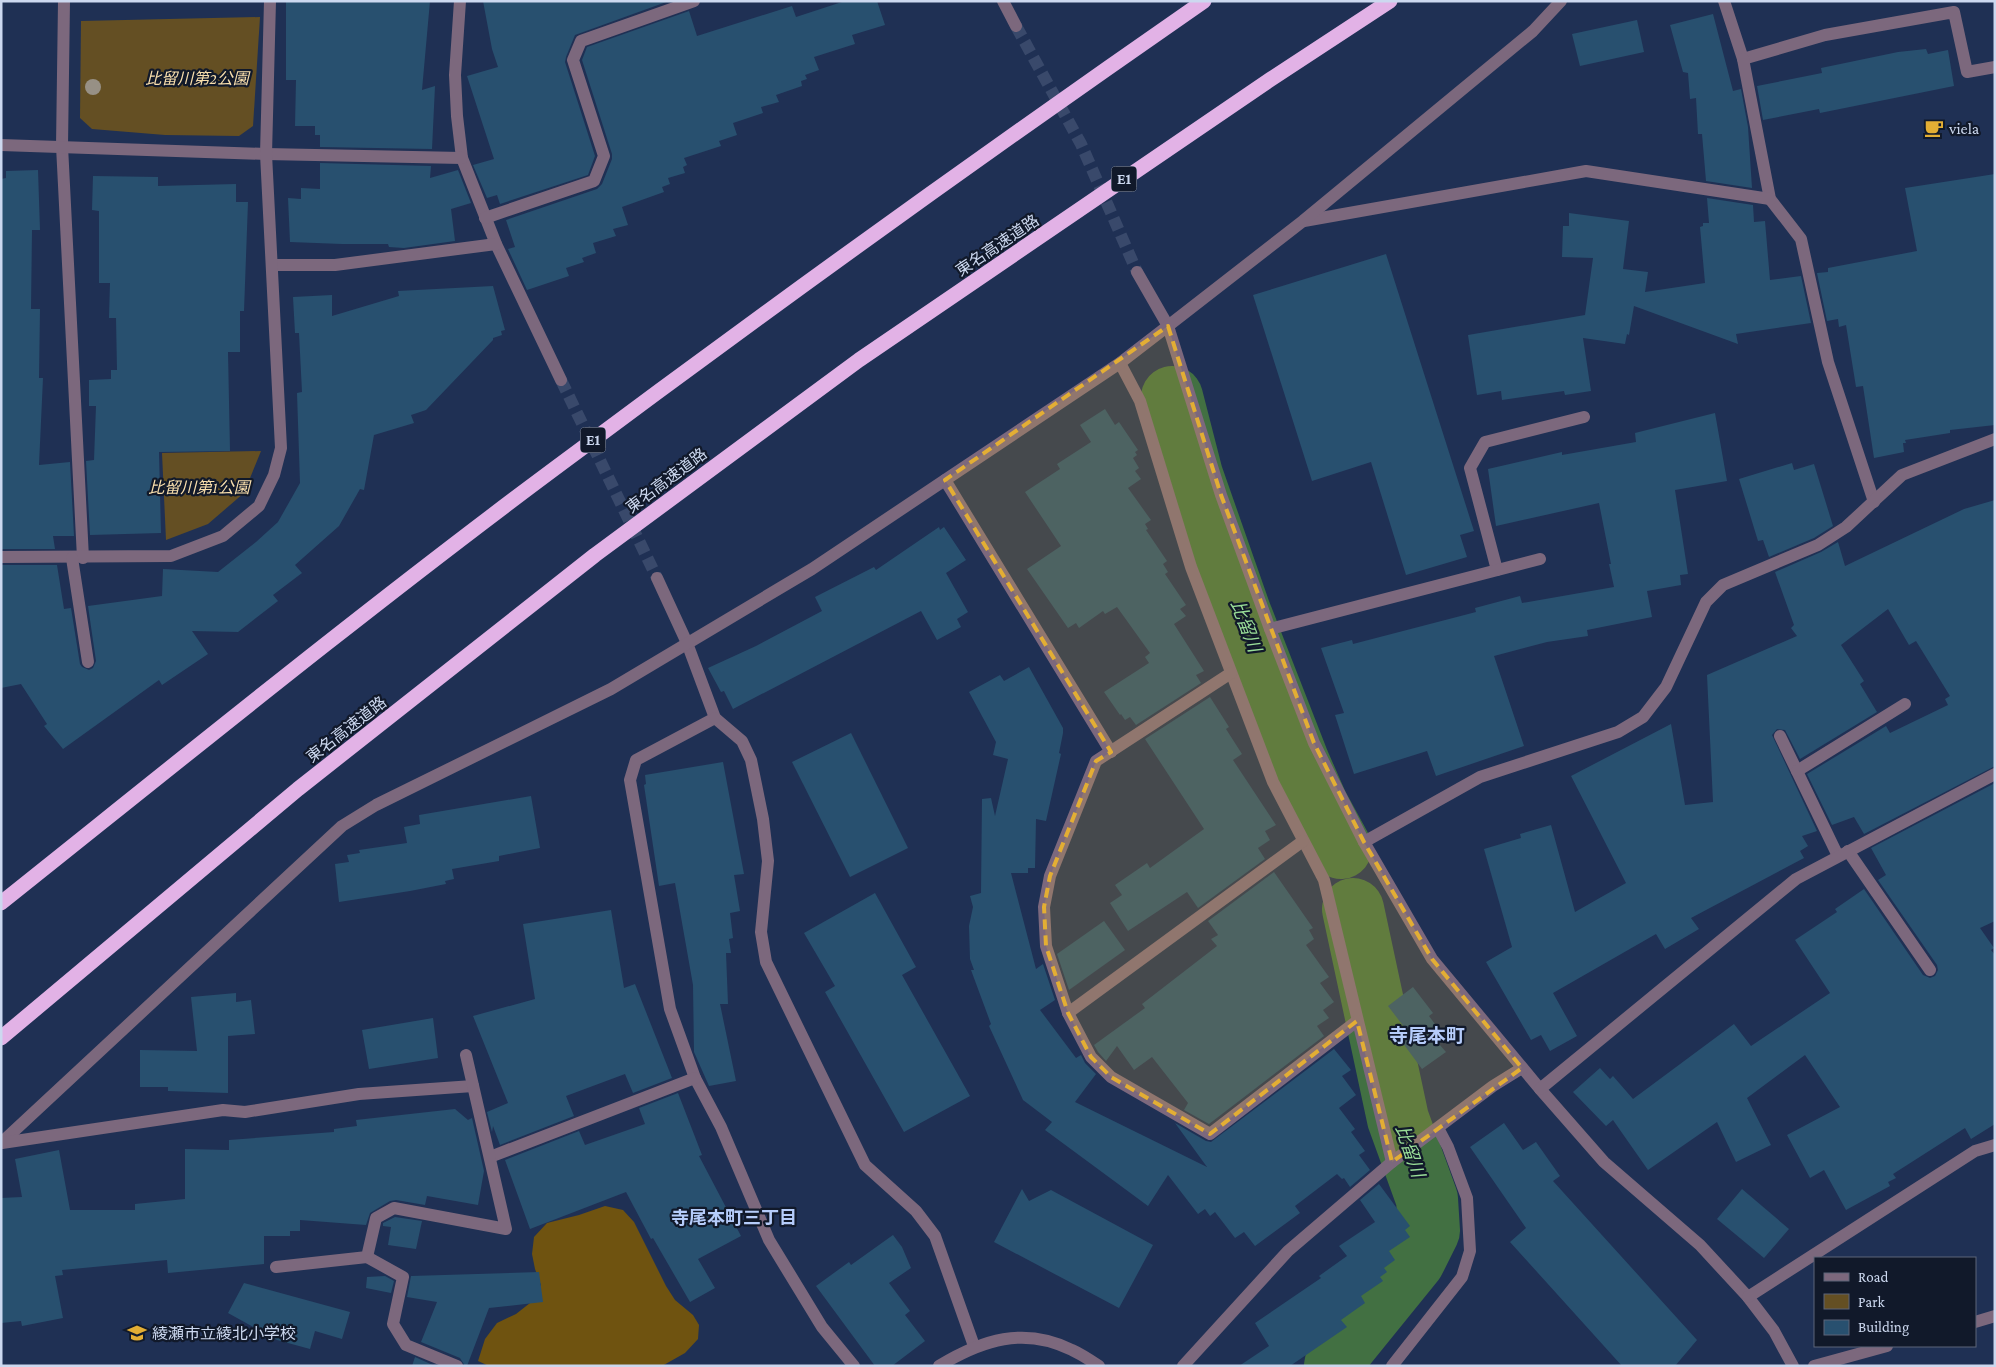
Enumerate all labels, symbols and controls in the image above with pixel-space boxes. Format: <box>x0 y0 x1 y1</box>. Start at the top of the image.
park label: 比留川第2公園 <box>145 70 251 87</box>
cafe icon: viela <box>1923 117 1945 139</box>
place label: viela <box>1948 120 1980 137</box>
road number: E1 <box>1112 166 1136 192</box>
street label: 東名高速道路 <box>953 212 1042 279</box>
road number: E1 <box>580 428 606 452</box>
street label: 東名高速道路 <box>623 445 710 516</box>
park label: 比留川第1公園 <box>148 479 252 496</box>
water label: 比留川 <box>1227 597 1266 657</box>
street label: 東名高速道路 <box>303 693 389 766</box>
district label: 寺尾本町 <box>1389 1025 1465 1046</box>
water label: 比留川 <box>1392 1122 1429 1182</box>
district label: 寺尾本町三丁目 <box>671 1208 797 1228</box>
legend <box>1814 1257 1976 1347</box>
text: Road <box>1858 1269 1889 1285</box>
text: Park <box>1858 1294 1885 1310</box>
text: Building <box>1858 1319 1909 1336</box>
school or university icon: 綾瀬市立綾北小学校 <box>126 1322 148 1344</box>
place label: 綾瀬市立綾北小学校 <box>152 1325 296 1342</box>

